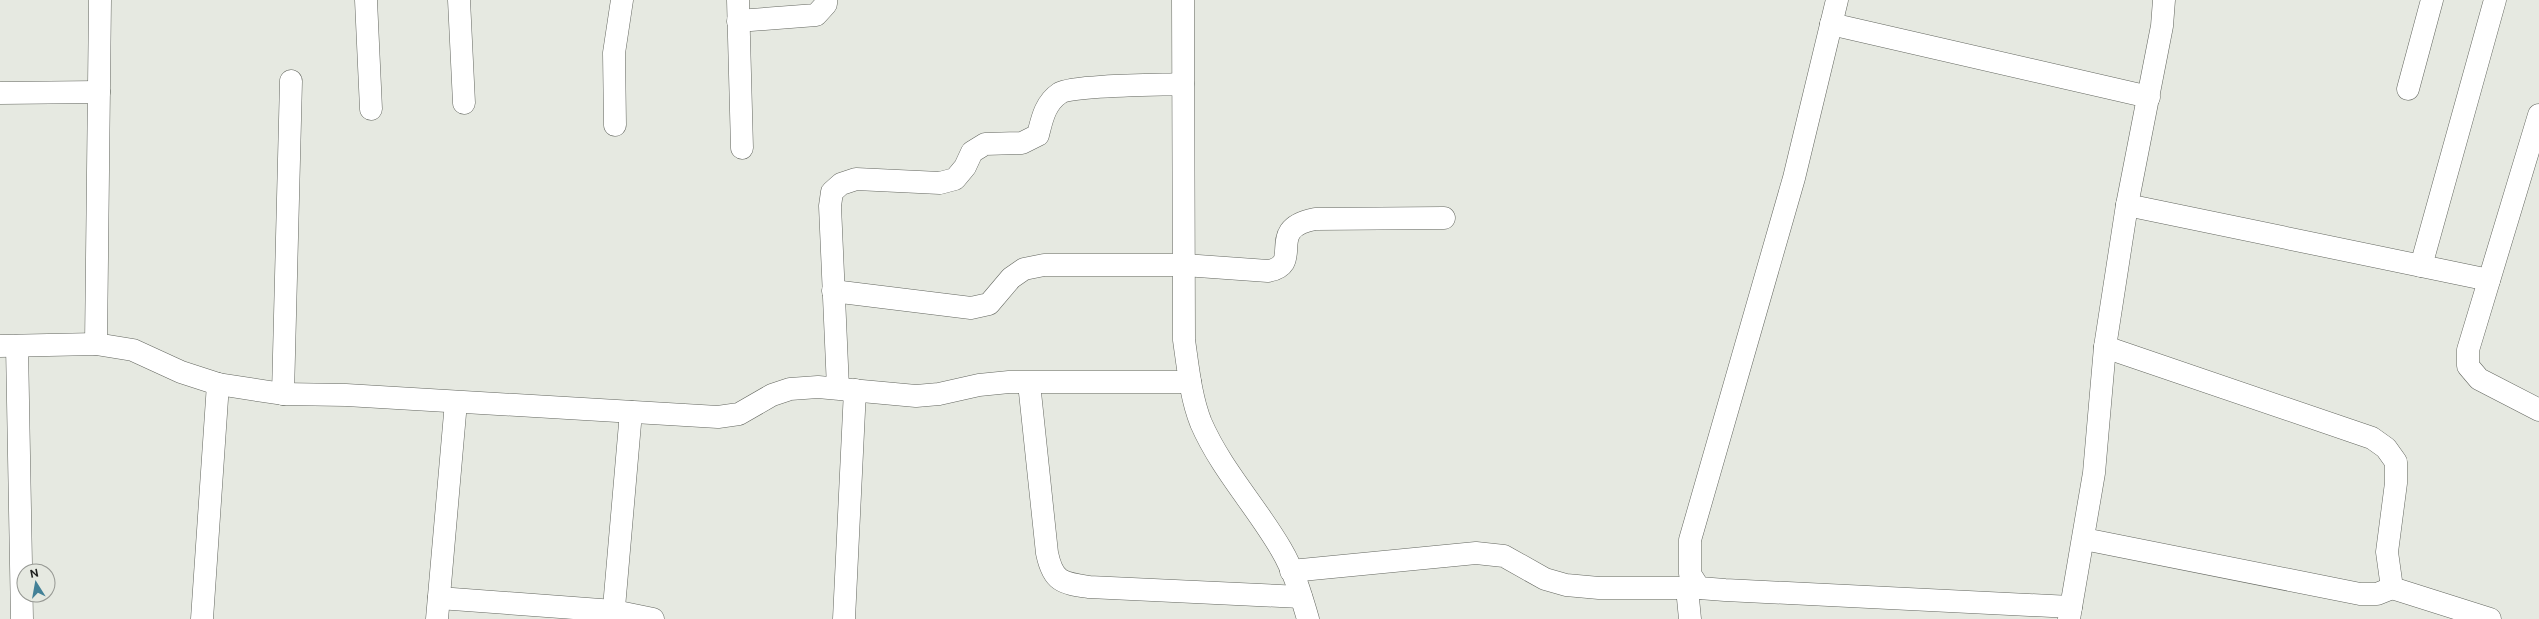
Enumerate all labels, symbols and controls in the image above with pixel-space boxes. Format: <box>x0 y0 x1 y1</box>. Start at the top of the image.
north arrow <box>16 563 56 603</box>
text: N <box>29 566 39 580</box>

